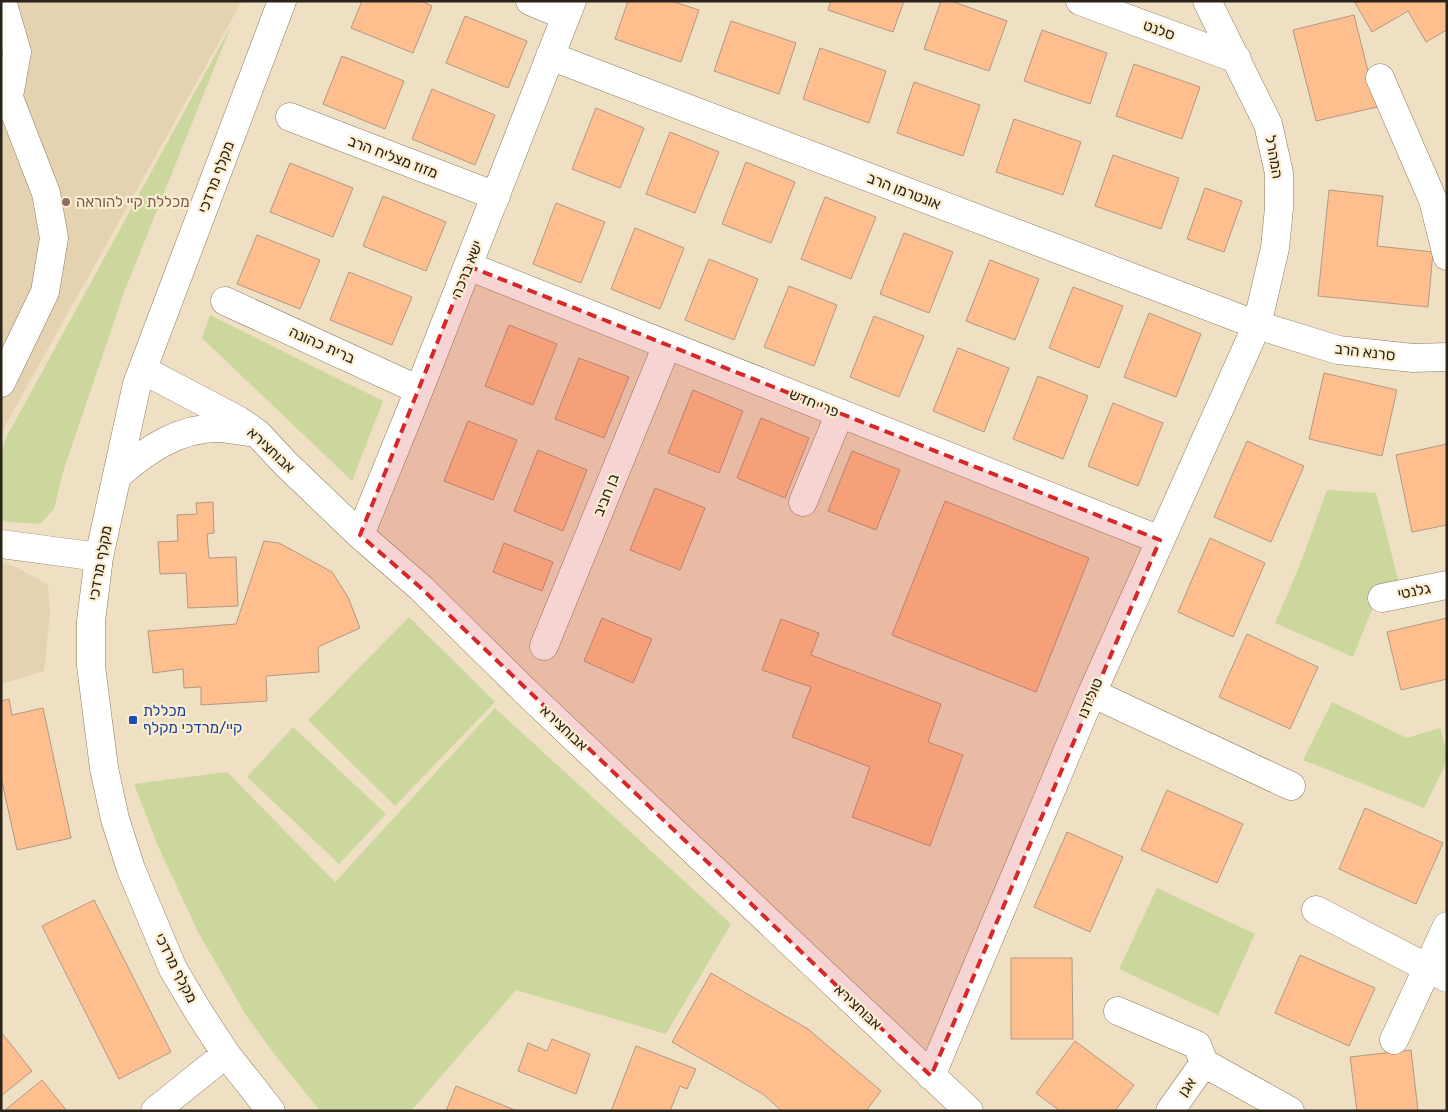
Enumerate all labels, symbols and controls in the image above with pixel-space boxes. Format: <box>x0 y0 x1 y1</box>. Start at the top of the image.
street label: סלנט <box>1141 16 1177 44</box>
street label: מזוז מצליח הרב <box>345 132 441 182</box>
street label: המהרל <box>1261 134 1287 180</box>
street label: מקלף מרדכי <box>194 138 238 216</box>
street label: אונטרמן הרב <box>865 169 944 213</box>
place label: מכללת קיי להוראה <box>76 193 190 211</box>
marker: מכללת קיי להוראה <box>60 196 72 208</box>
street label: ישא ברכה <box>447 238 487 300</box>
street label: ברית כהונה <box>286 323 358 367</box>
street label: סרנא הרב <box>1334 339 1396 365</box>
street label: פרי חדש <box>786 385 842 421</box>
street label: אבוחצירא <box>243 423 299 477</box>
street label: בן חביב <box>589 471 623 519</box>
street label: מקלף מרדכי <box>85 524 115 602</box>
street label: גלנטי <box>1396 579 1432 603</box>
street label: טולידנו <box>1073 675 1107 721</box>
street label: אבוחצירא <box>536 701 592 755</box>
place label: מכללת קיי/מרדכי מקלף <box>143 702 242 737</box>
marker: מכללת קיי/מרדכי מקלף <box>127 714 139 726</box>
street label: מקלף מרדכי <box>151 930 201 1006</box>
street label: אבוחצירא <box>830 980 886 1034</box>
street label: אגן <box>1174 1074 1200 1100</box>

